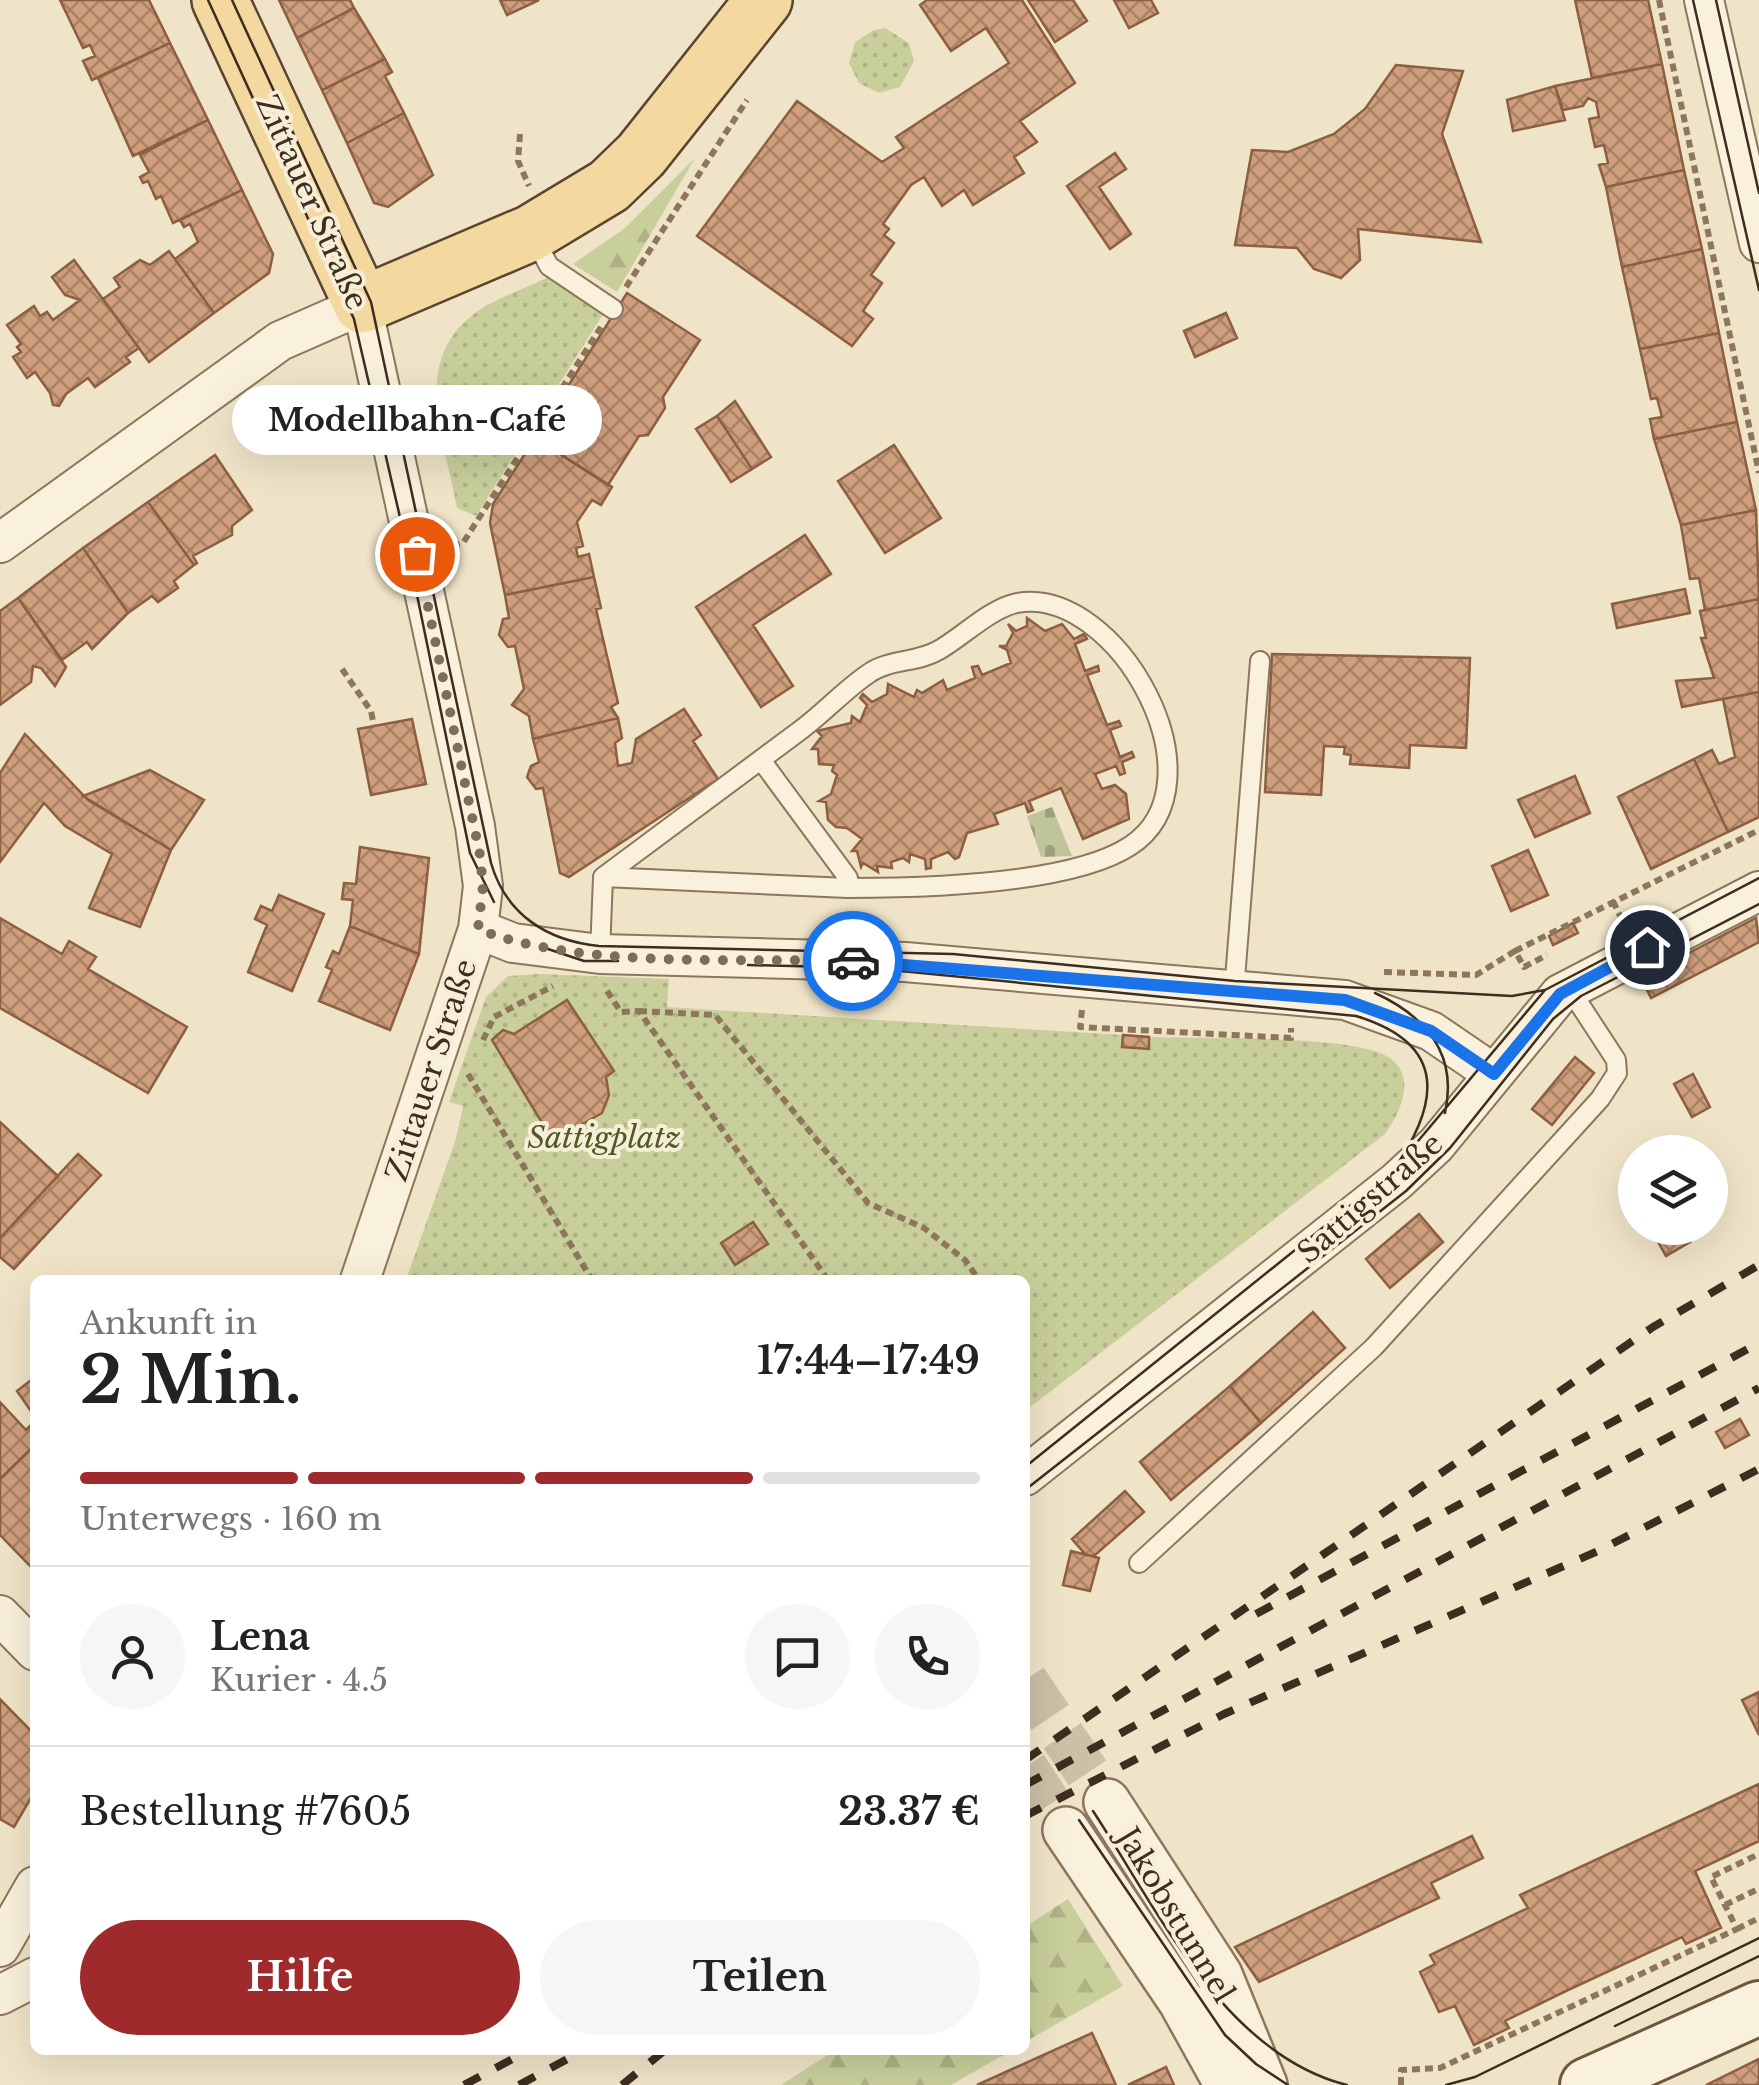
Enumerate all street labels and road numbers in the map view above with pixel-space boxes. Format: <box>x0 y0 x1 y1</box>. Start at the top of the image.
street label: Zittauer Straße <box>248 89 376 315</box>
street label: Zittauer Straße <box>378 954 484 1186</box>
street label: Sattigstraße <box>1290 1125 1450 1271</box>
street label: Jakobstunnel <box>1107 1817 1243 2009</box>

